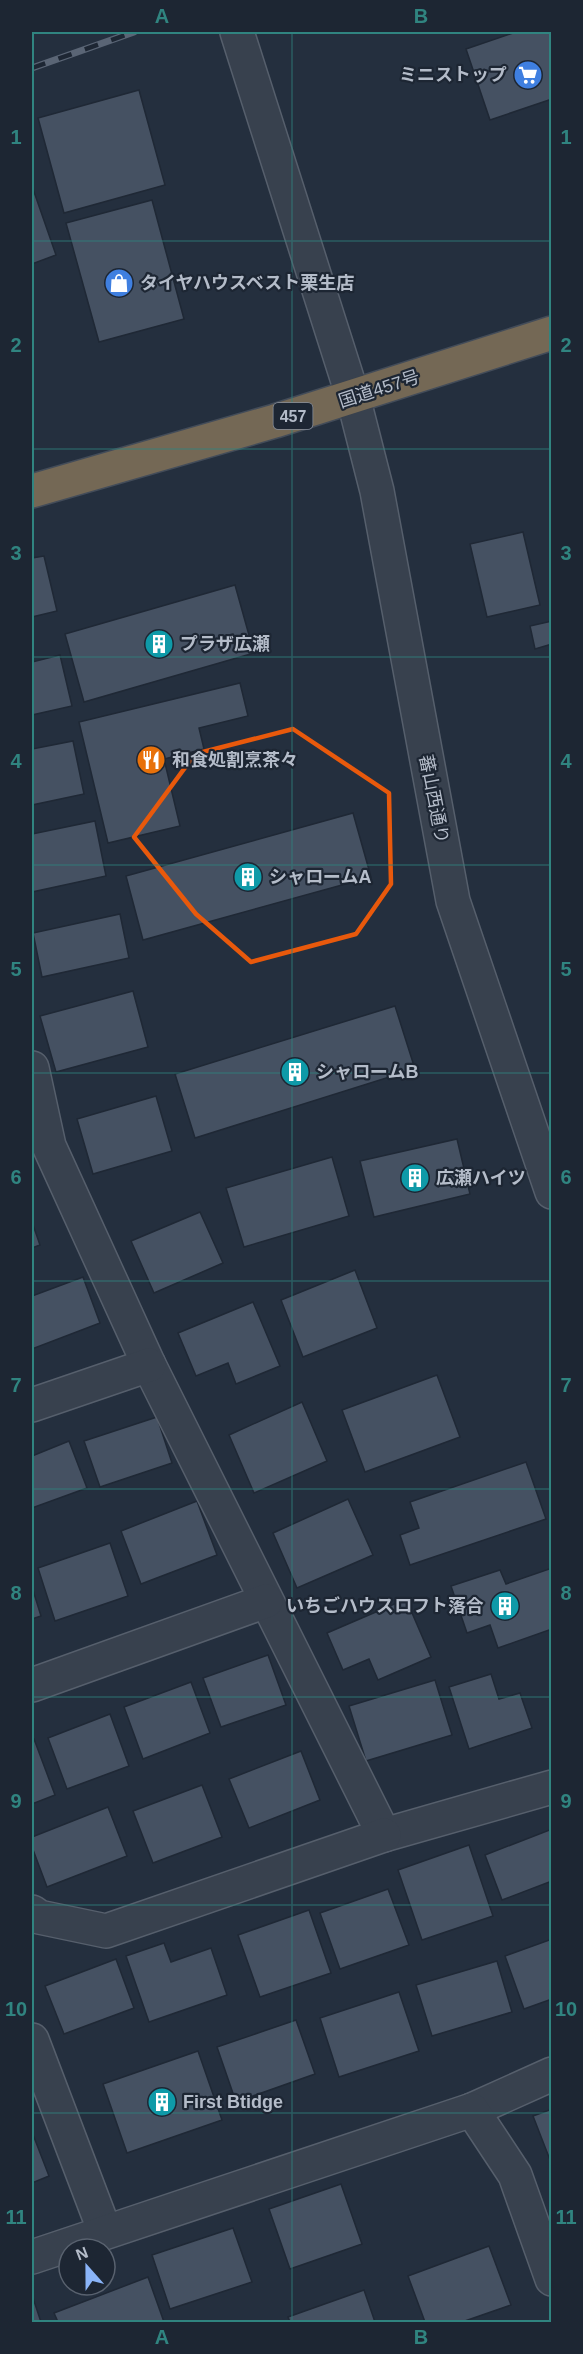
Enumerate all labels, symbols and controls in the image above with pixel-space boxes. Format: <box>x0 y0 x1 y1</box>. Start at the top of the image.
text: A <box>155 5 169 27</box>
text: B <box>414 5 428 27</box>
supermarket icon: ミニストップ <box>512 59 544 91</box>
place label: ミニストップ <box>399 65 507 85</box>
text: 1 <box>10 126 22 148</box>
text: 1 <box>560 126 572 148</box>
shop icon: タイヤハウスベスト栗生店 <box>103 267 135 299</box>
place label: タイヤハウスベスト栗生店 <box>140 273 354 293</box>
text: 2 <box>10 334 22 356</box>
text: 2 <box>560 334 572 356</box>
street label: 国道457号 <box>336 367 422 411</box>
road number: 457 <box>274 403 312 429</box>
text: 3 <box>10 542 22 564</box>
text: 3 <box>560 542 572 564</box>
building icon: プラザ広瀬 <box>143 628 175 660</box>
place label: プラザ広瀬 <box>180 634 270 654</box>
restaurant icon: 和食処割烹茶々 <box>135 744 167 776</box>
text: 4 <box>10 750 22 772</box>
place label: 和食処割烹茶々 <box>172 750 298 770</box>
text: 4 <box>560 750 572 772</box>
street label: 蕃山西通り <box>416 753 452 845</box>
building icon: シャロームA <box>232 861 264 893</box>
place label: シャロームA <box>269 867 371 887</box>
text: 5 <box>10 958 22 980</box>
text: 5 <box>560 958 572 980</box>
building icon: シャロームB <box>279 1056 311 1088</box>
place label: シャロームB <box>316 1062 418 1082</box>
building icon: 広瀬ハイツ <box>399 1162 431 1194</box>
text: 6 <box>10 1166 22 1188</box>
text: 6 <box>560 1166 572 1188</box>
place label: 広瀬ハイツ <box>436 1168 526 1188</box>
text: 7 <box>10 1374 22 1396</box>
text: 7 <box>560 1374 572 1396</box>
text: 8 <box>10 1582 22 1604</box>
text: 8 <box>560 1582 572 1604</box>
building icon: いちごハウスロフト落合 <box>489 1590 521 1622</box>
place label: いちごハウスロフト落合 <box>286 1596 484 1616</box>
text: 9 <box>10 1790 22 1812</box>
text: 9 <box>560 1790 572 1812</box>
text: 10 <box>5 1998 27 2020</box>
text: 10 <box>555 1998 577 2020</box>
building icon: First Btidge <box>146 2086 178 2118</box>
place label: First Btidge <box>183 2092 283 2112</box>
text: 11 <box>5 2206 27 2228</box>
text: 11 <box>555 2206 577 2228</box>
north arrow <box>57 2237 117 2297</box>
text: N <box>73 2243 90 2263</box>
text: A <box>155 2326 169 2348</box>
text: B <box>414 2326 428 2348</box>

